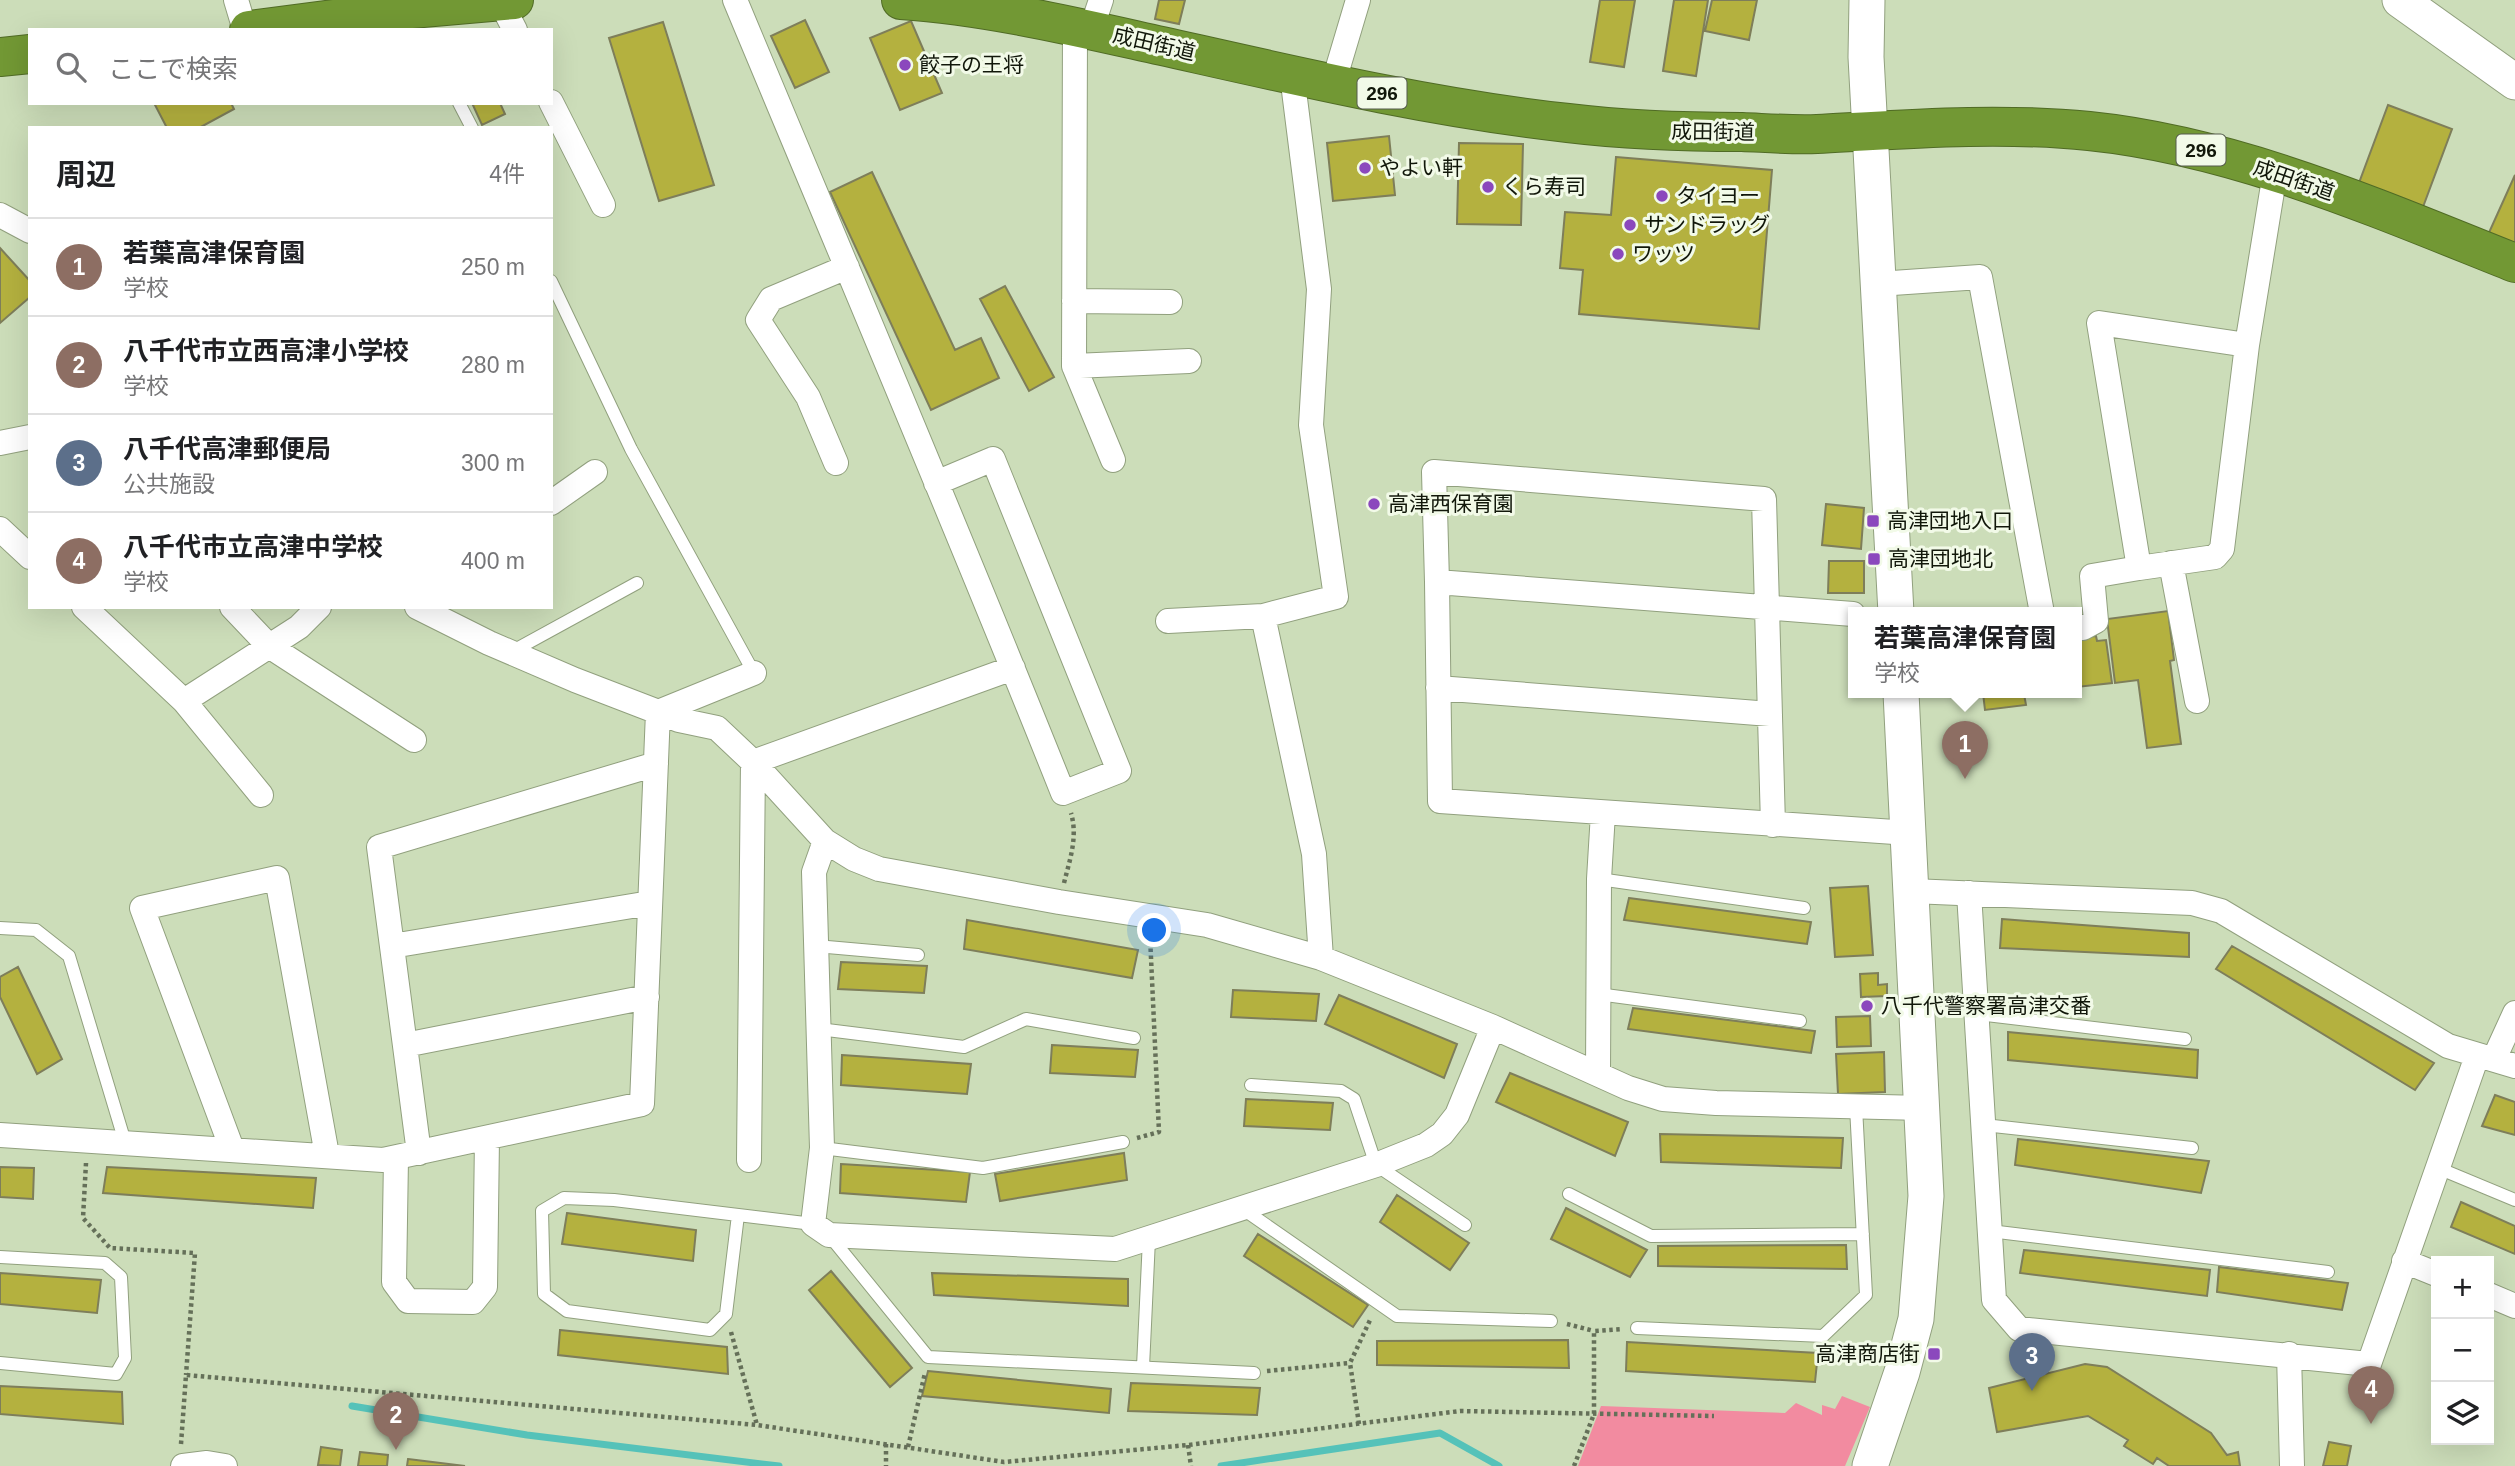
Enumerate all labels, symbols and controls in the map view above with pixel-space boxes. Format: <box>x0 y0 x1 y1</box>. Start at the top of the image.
street label: 成田街道 <box>1111 23 1198 64</box>
search box <box>28 28 553 105</box>
icon: search <box>52 48 90 86</box>
place label: 餃子の王将 <box>919 53 1024 76</box>
text: ここで検索 <box>108 54 238 84</box>
marker: 餃子の王将 <box>897 57 913 73</box>
road number: 296 <box>1358 78 1406 108</box>
street label: 成田街道 <box>1671 119 1755 144</box>
road number: 296 <box>2176 134 2226 166</box>
street label: 成田街道 <box>2251 155 2338 204</box>
place label: やよい軒 <box>1379 156 1463 179</box>
text: 周辺 <box>56 158 116 191</box>
marker: やよい軒 <box>1357 160 1373 176</box>
text: 4件 <box>489 161 525 187</box>
place label: くら寿司 <box>1502 175 1586 198</box>
marker: くら寿司 <box>1480 179 1496 195</box>
place label: タイヨー <box>1676 184 1760 207</box>
marker: タイヨー <box>1654 188 1670 204</box>
place label: サンドラッグ <box>1644 213 1770 236</box>
marker: サンドラッグ <box>1622 217 1638 233</box>
text: 若葉高津保育園 <box>123 238 305 268</box>
place label: ワッツ <box>1632 242 1695 265</box>
marker: ワッツ <box>1610 246 1626 262</box>
text: 1 <box>73 254 85 280</box>
text: 250 m <box>461 254 525 280</box>
text: 学校 <box>123 275 169 301</box>
text: 八千代市立西高津小学校 <box>123 336 409 366</box>
text: 2 <box>73 352 85 378</box>
text: 280 m <box>461 352 525 378</box>
text: 学校 <box>123 373 169 399</box>
text: 八千代高津郵便局 <box>123 434 331 464</box>
text: 3 <box>73 450 85 476</box>
text: 300 m <box>461 450 525 476</box>
text: 公共施設 <box>123 471 215 497</box>
place label: 高津西保育園 <box>1388 492 1514 515</box>
marker: 高津西保育園 <box>1366 496 1382 512</box>
place label: 高津団地入口 <box>1887 509 2013 532</box>
marker: 高津団地入口 <box>1865 513 1881 529</box>
text: 八千代市立高津中学校 <box>123 532 383 562</box>
place label: 高津団地北 <box>1888 547 1993 570</box>
text: 4 <box>73 548 85 574</box>
text: 400 m <box>461 548 525 574</box>
marker: 高津団地北 <box>1866 551 1882 567</box>
text: 学校 <box>123 569 169 595</box>
popup <box>1848 607 2082 698</box>
text: 若葉高津保育園 <box>1874 623 2056 653</box>
text: 学校 <box>1874 660 1920 686</box>
pin: 1 <box>1942 721 1988 779</box>
your location <box>1137 913 1171 947</box>
place label: 八千代警察署高津交番 <box>1881 994 2091 1017</box>
marker: 八千代警察署高津交番 <box>1859 998 1875 1014</box>
map controls <box>2431 1256 2494 1445</box>
button: + <box>2431 1256 2494 1319</box>
button: − <box>2431 1319 2494 1382</box>
pin: 3 <box>2009 1333 2055 1391</box>
place label: 高津商店街 <box>1815 1342 1920 1365</box>
marker: 高津商店街 <box>1926 1346 1942 1362</box>
pin: 4 <box>2348 1366 2394 1424</box>
button: layers <box>2431 1382 2494 1445</box>
pin: 2 <box>373 1392 419 1450</box>

